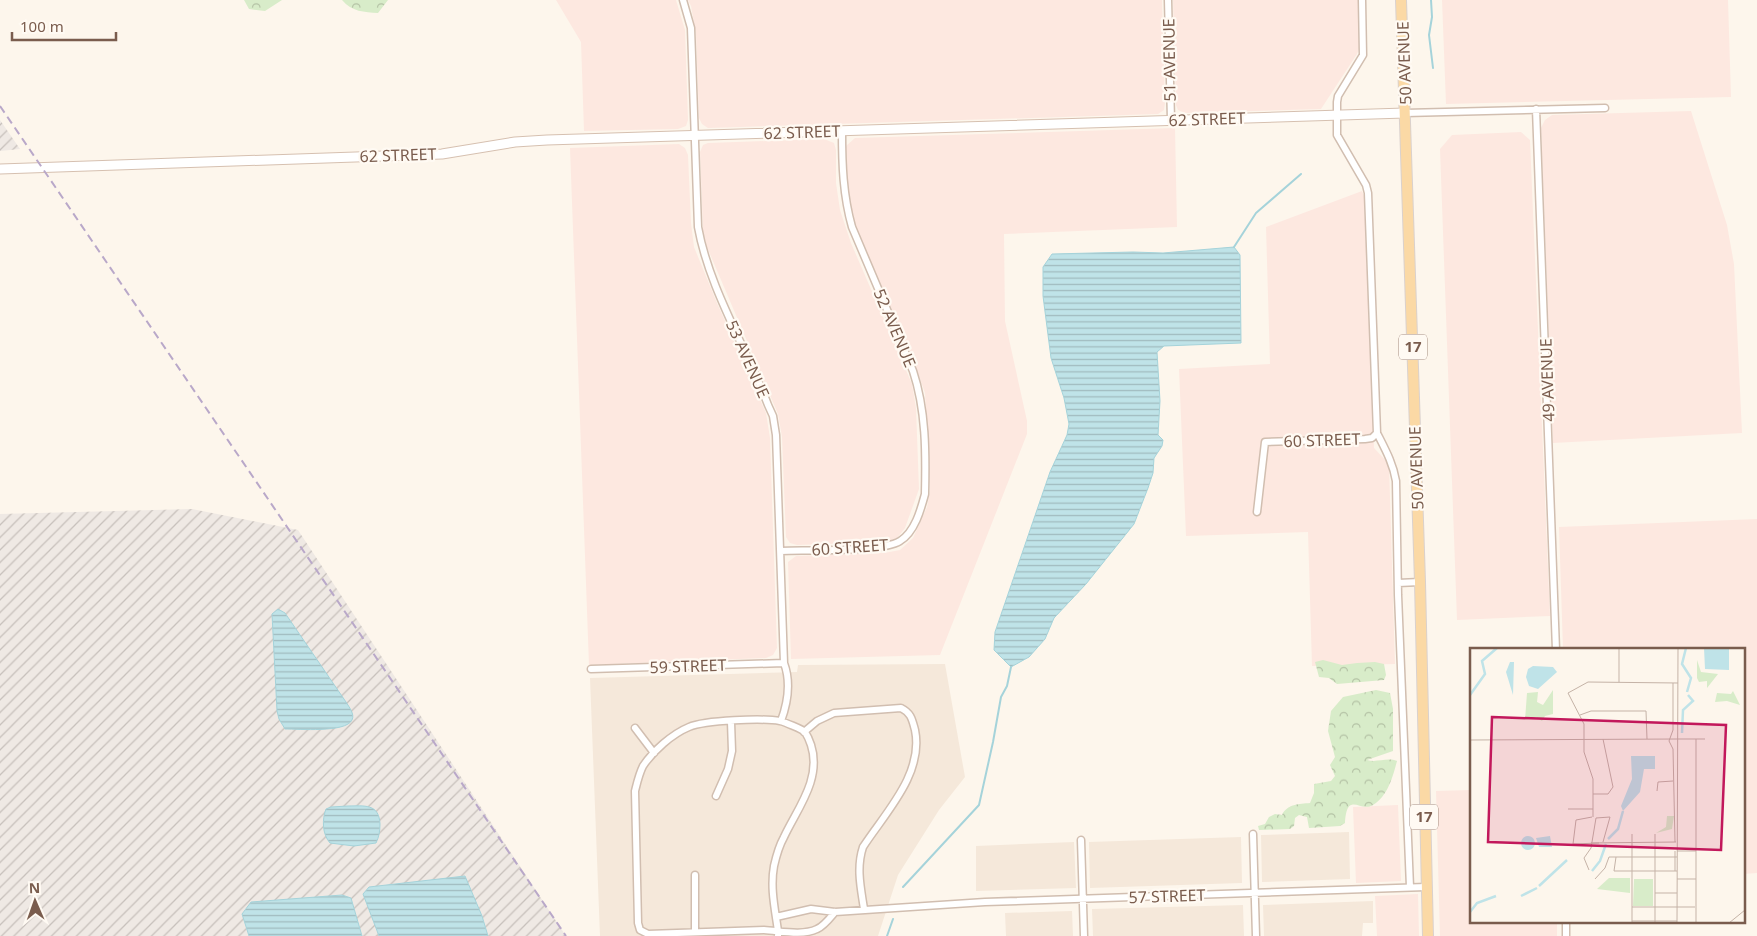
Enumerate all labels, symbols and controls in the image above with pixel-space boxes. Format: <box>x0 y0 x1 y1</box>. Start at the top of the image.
scale bar <box>12 10 116 42</box>
text: 100 m <box>20 16 64 36</box>
street label: 51 AVENUE <box>1157 18 1181 102</box>
street label: 50 AVENUE <box>1392 21 1416 105</box>
street label: 62 STREET <box>1168 107 1246 131</box>
street label: 62 STREET <box>763 120 841 144</box>
street label: 62 STREET <box>359 143 437 167</box>
street label: 52 AVENUE <box>869 285 921 371</box>
street label: 53 AVENUE <box>721 316 775 402</box>
road number: 17 <box>1399 334 1427 360</box>
street label: 49 AVENUE <box>1535 338 1559 422</box>
street label: 50 AVENUE <box>1404 426 1428 510</box>
street label: 60 STREET <box>1283 428 1361 452</box>
street label: 60 STREET <box>811 533 889 561</box>
inset map <box>1470 648 1744 924</box>
street label: 59 STREET <box>649 654 727 678</box>
road number: 17 <box>1410 804 1438 830</box>
north arrow <box>10 876 60 926</box>
text: N <box>29 878 41 897</box>
street label: 57 STREET <box>1128 884 1206 908</box>

